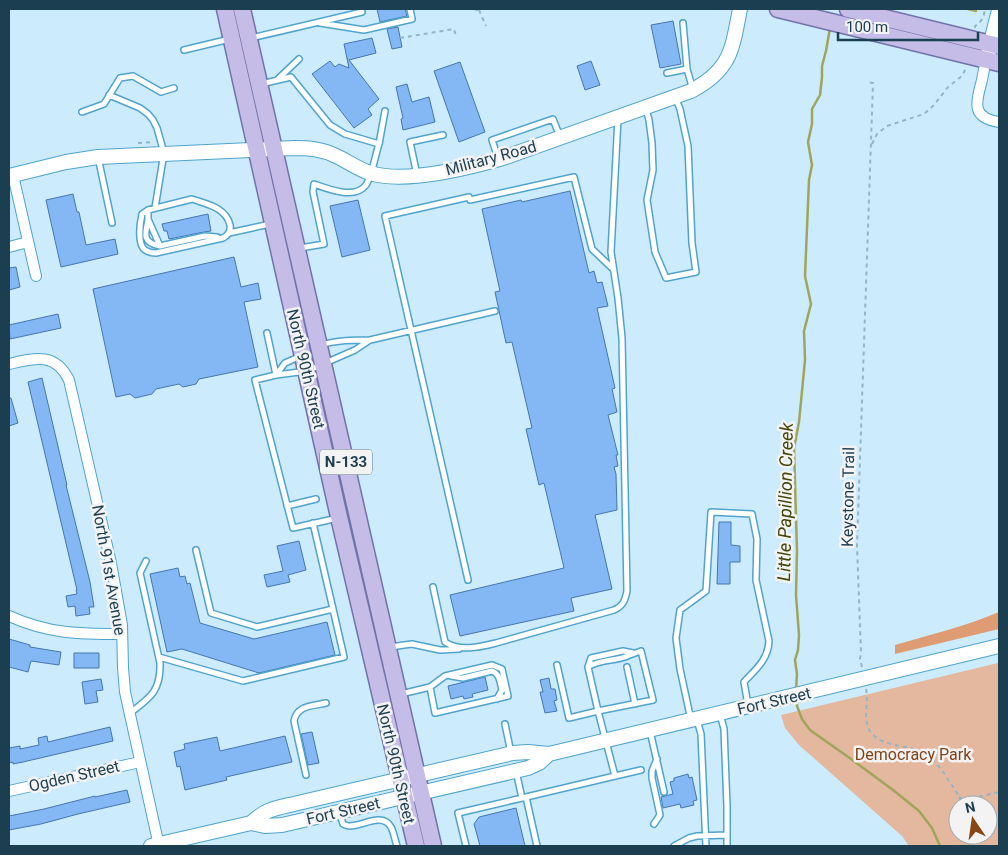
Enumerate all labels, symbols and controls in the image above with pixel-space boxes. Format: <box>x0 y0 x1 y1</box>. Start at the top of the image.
scale bar <box>838 10 978 42</box>
text: 100 m <box>846 18 888 36</box>
street label: Military Road <box>443 137 539 179</box>
street label: North 90th Street <box>283 307 329 431</box>
water label: Little Papillion Creek <box>773 421 797 582</box>
street label: Keystone Trail <box>838 447 858 547</box>
road number: N-133 <box>320 450 372 474</box>
street label: North 91st Avenue <box>88 503 130 637</box>
street label: Fort Street <box>735 683 813 719</box>
street label: North 90th Street <box>373 702 419 826</box>
park label: Democracy Park <box>855 745 972 764</box>
street label: Ogden Street <box>27 756 121 796</box>
street label: Fort Street <box>304 793 382 829</box>
north arrow <box>948 795 998 845</box>
text: N <box>963 798 977 816</box>

